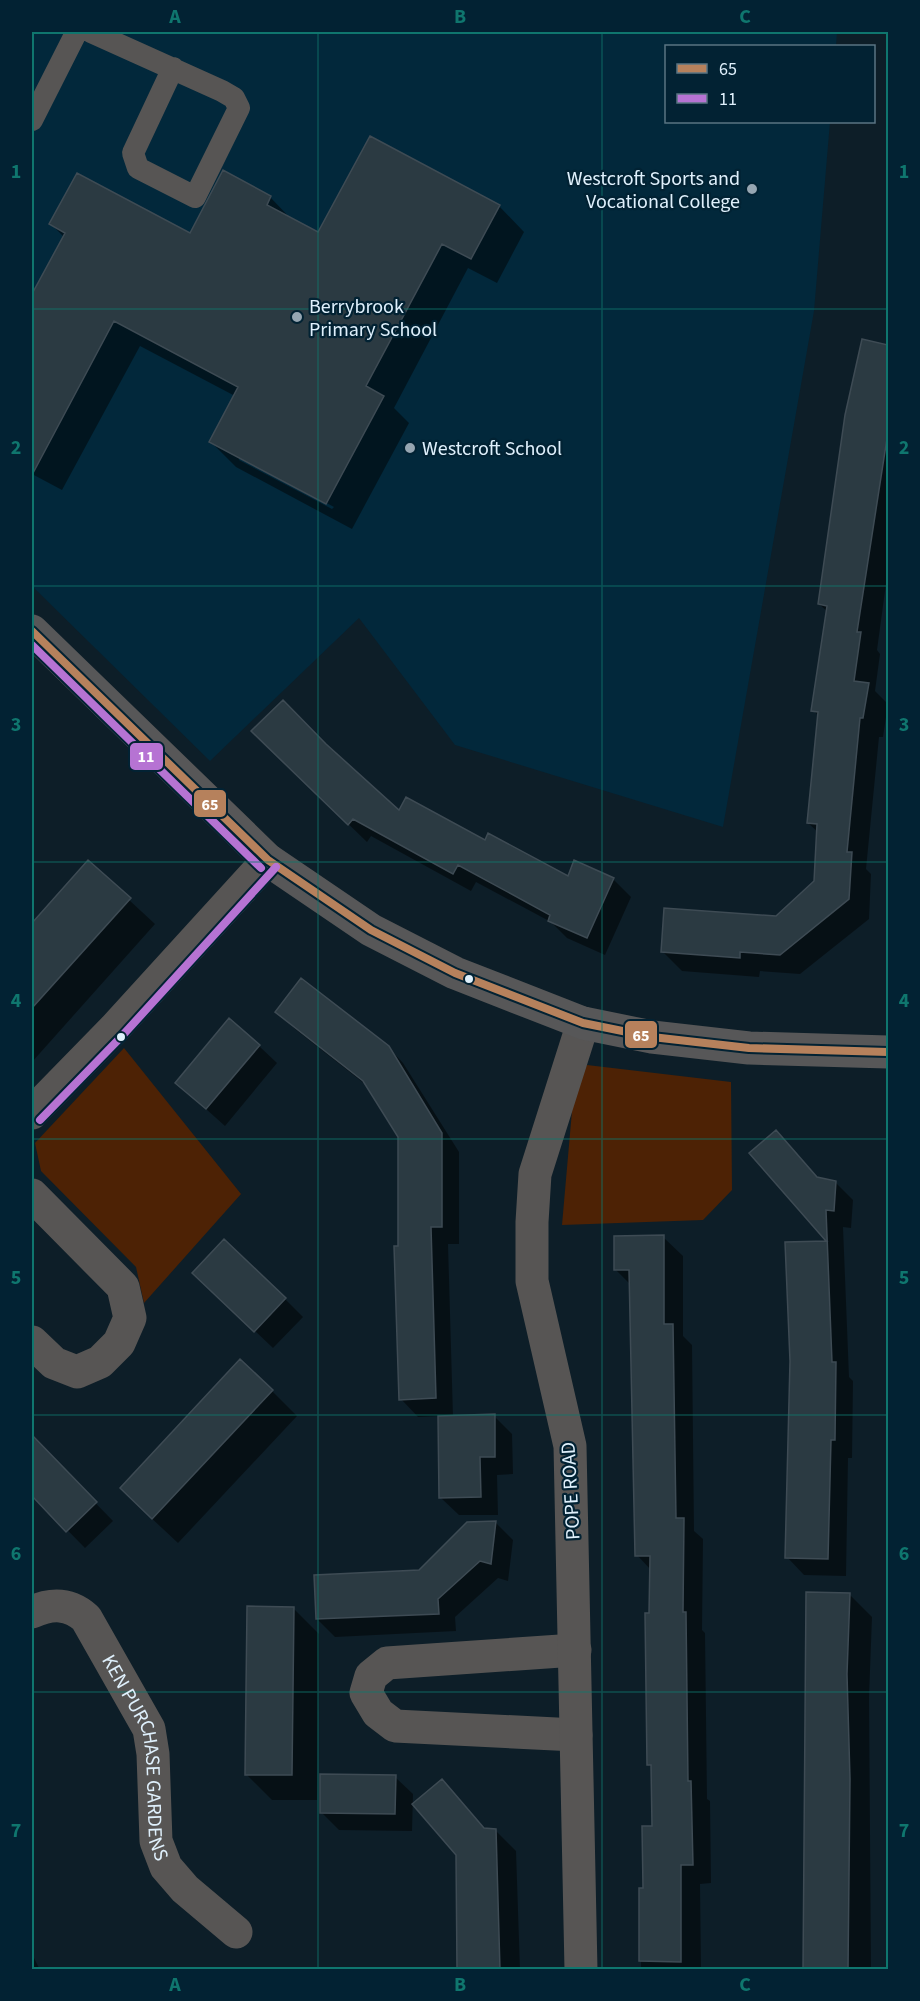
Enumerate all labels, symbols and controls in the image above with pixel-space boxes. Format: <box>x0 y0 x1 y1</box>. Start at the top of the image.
text: A <box>168 3 181 31</box>
text: B <box>454 3 466 31</box>
text: C <box>739 3 751 31</box>
legend <box>665 45 875 123</box>
text: 65 <box>719 57 737 82</box>
text: 11 <box>719 87 737 112</box>
text: 1 <box>11 158 21 186</box>
text: 1 <box>899 158 909 186</box>
place label: Westcroft Sports and Vocational College <box>567 165 740 216</box>
marker: Westcroft Sports and Vocational College <box>745 182 759 196</box>
place label: Berrybrook Primary School <box>309 293 437 344</box>
marker: Berrybrook Primary School <box>290 310 304 324</box>
text: 2 <box>11 434 21 462</box>
text: 2 <box>899 434 909 462</box>
place label: Westcroft School <box>422 435 562 463</box>
marker: Westcroft School <box>403 441 417 455</box>
text: 3 <box>11 711 21 739</box>
text: 3 <box>899 711 909 739</box>
line badge: 11 <box>129 742 164 771</box>
text: 11 <box>138 746 154 768</box>
line badge: 65 <box>193 789 227 818</box>
text: 65 <box>202 794 218 816</box>
unlabelled marker <box>463 973 475 985</box>
text: 4 <box>11 987 22 1015</box>
text: 4 <box>899 987 910 1015</box>
line badge: 65 <box>624 1020 658 1049</box>
text: 65 <box>633 1025 649 1047</box>
unlabelled marker <box>115 1031 127 1043</box>
text: 5 <box>11 1264 21 1292</box>
text: 5 <box>899 1264 909 1292</box>
street label: POPE ROAD <box>554 1441 588 1541</box>
text: 6 <box>11 1540 21 1568</box>
text: 6 <box>899 1540 909 1568</box>
street label: KEN PURCHASE GARDENS <box>95 1650 175 1865</box>
text: 7 <box>11 1817 21 1845</box>
text: 7 <box>899 1817 909 1845</box>
text: A <box>168 1971 181 1999</box>
text: B <box>454 1971 466 1999</box>
text: C <box>739 1971 751 1999</box>

